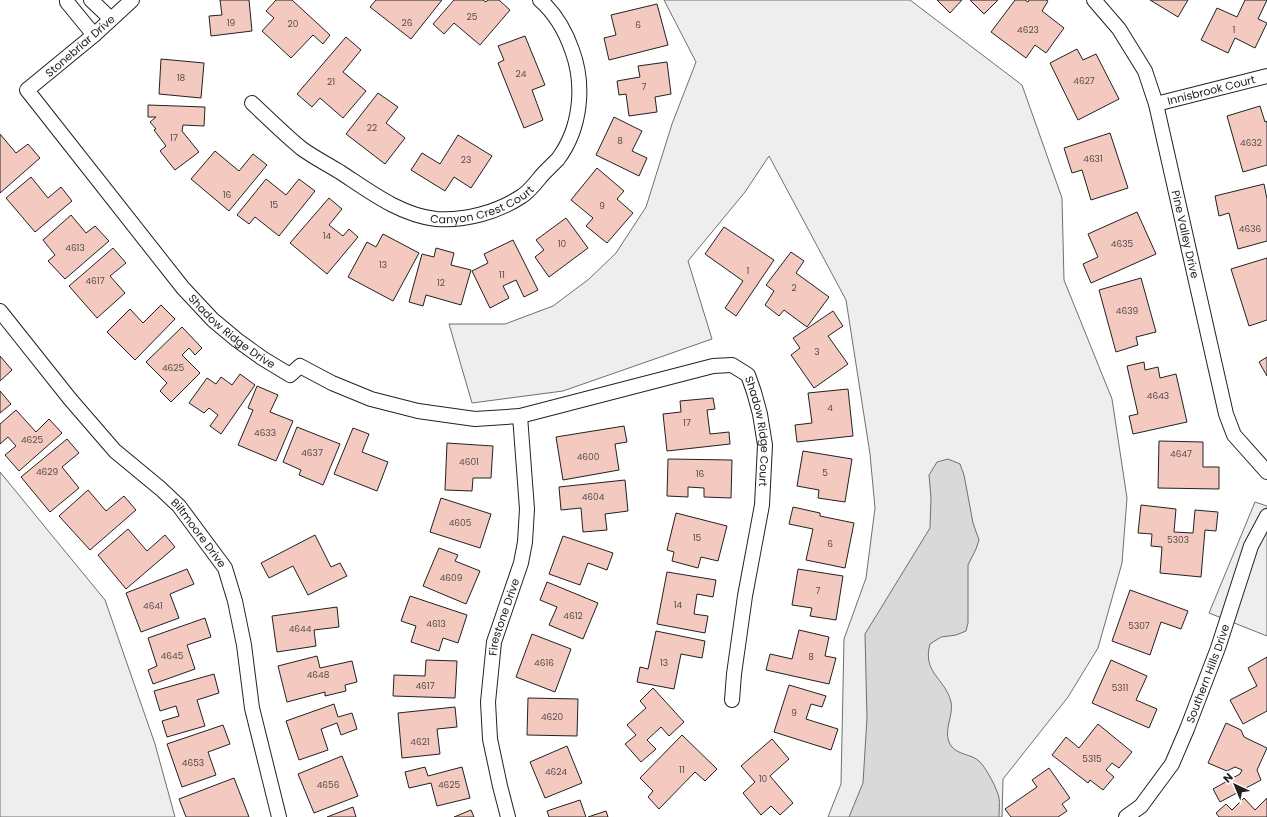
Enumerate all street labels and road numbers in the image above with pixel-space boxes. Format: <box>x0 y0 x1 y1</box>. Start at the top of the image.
street label: Stonebriar Drive <box>42 11 118 81</box>
street label: Innisbrook Court <box>1166 71 1257 109</box>
street label: Canyon Crest Court <box>429 182 537 227</box>
street label: Pine Valley Drive <box>1168 189 1203 280</box>
street label: Shadow Ridge Drive <box>185 291 278 372</box>
street label: Shadow Ridge Court <box>741 374 773 487</box>
street label: Biltmoore Drive <box>168 495 230 571</box>
street label: Firestone Drive <box>485 576 523 656</box>
street label: Southern Hills Drive <box>1182 622 1233 726</box>

